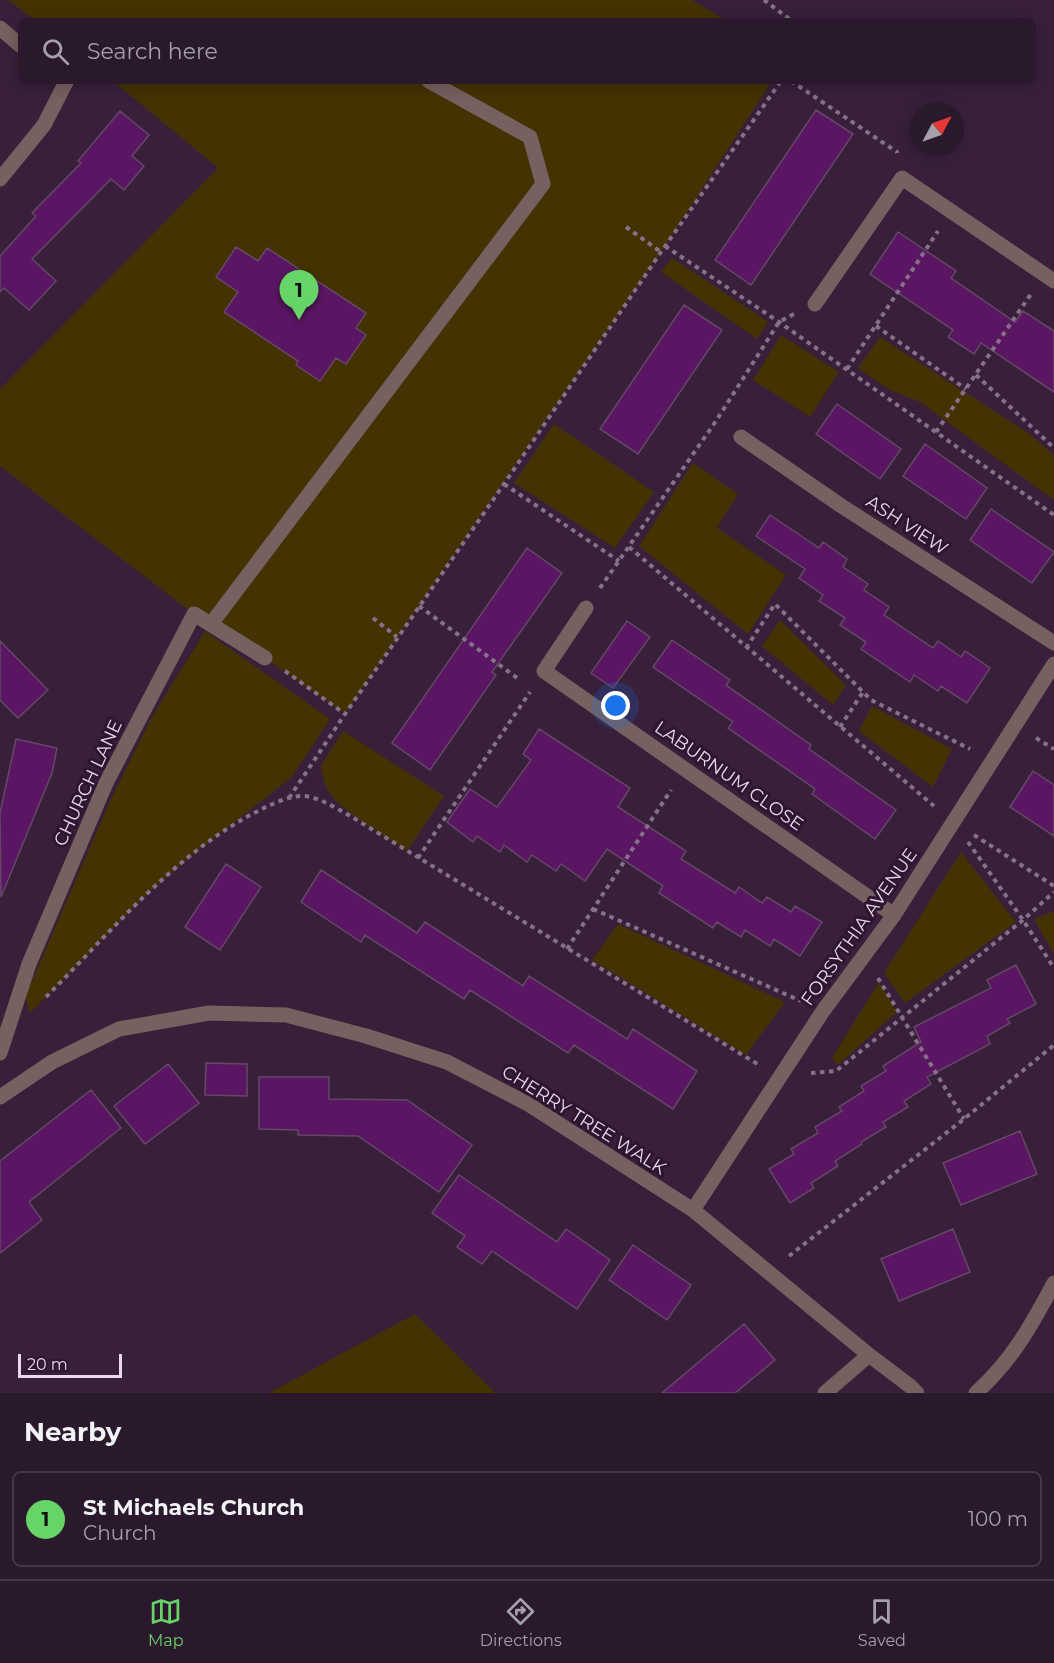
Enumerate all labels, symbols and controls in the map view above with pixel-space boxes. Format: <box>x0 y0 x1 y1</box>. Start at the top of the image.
search box <box>18 18 1036 84</box>
icon: search <box>39 35 72 68</box>
text: Search here <box>87 38 218 65</box>
north arrow <box>910 102 964 156</box>
pin: 1 <box>280 270 318 320</box>
street label: ASH VIEW <box>862 490 952 560</box>
your location <box>601 691 630 720</box>
street label: CHURCH LANE <box>49 716 127 850</box>
street label: LABURNUM CLOSE <box>650 716 808 836</box>
street label: FORSYTHIA AVENUE <box>796 844 922 1010</box>
street label: CHERRY TREE WALK <box>498 1061 670 1180</box>
scale bar <box>18 1351 122 1378</box>
text: 20 m <box>27 1355 68 1374</box>
text: Nearby <box>24 1416 121 1448</box>
text: St Michaels Church <box>83 1494 304 1521</box>
text: 1 <box>42 1507 49 1531</box>
text: 100 m <box>968 1507 1028 1531</box>
text: Church <box>83 1521 157 1545</box>
tab: Map <box>148 1595 184 1650</box>
tab: Directions <box>480 1595 562 1650</box>
tab: Saved <box>858 1595 906 1650</box>

